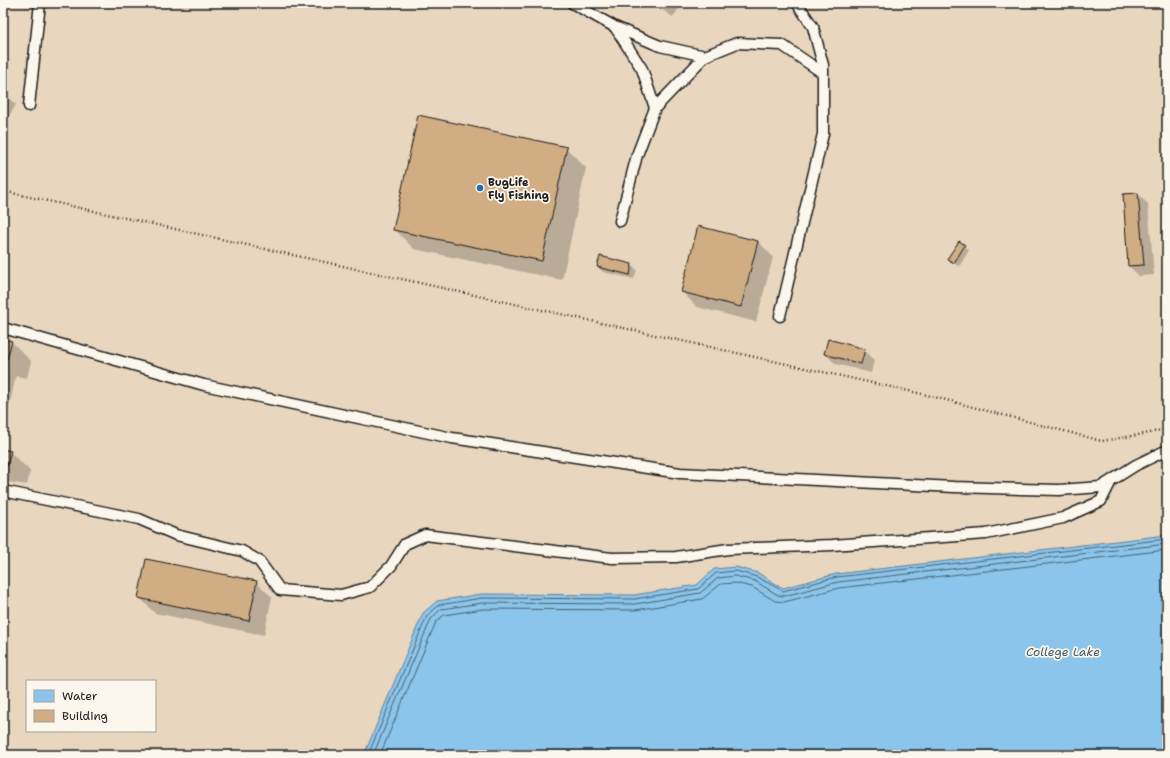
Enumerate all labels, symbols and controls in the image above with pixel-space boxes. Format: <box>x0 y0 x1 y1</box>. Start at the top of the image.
place label: BugLife Fly Fishing <box>488 175 549 203</box>
marker: BugLife Fly Fishing <box>475 183 485 193</box>
water label: College Lake <box>1026 644 1100 660</box>
legend <box>26 680 156 732</box>
text: Water <box>62 688 98 704</box>
text: Building <box>62 708 108 724</box>

